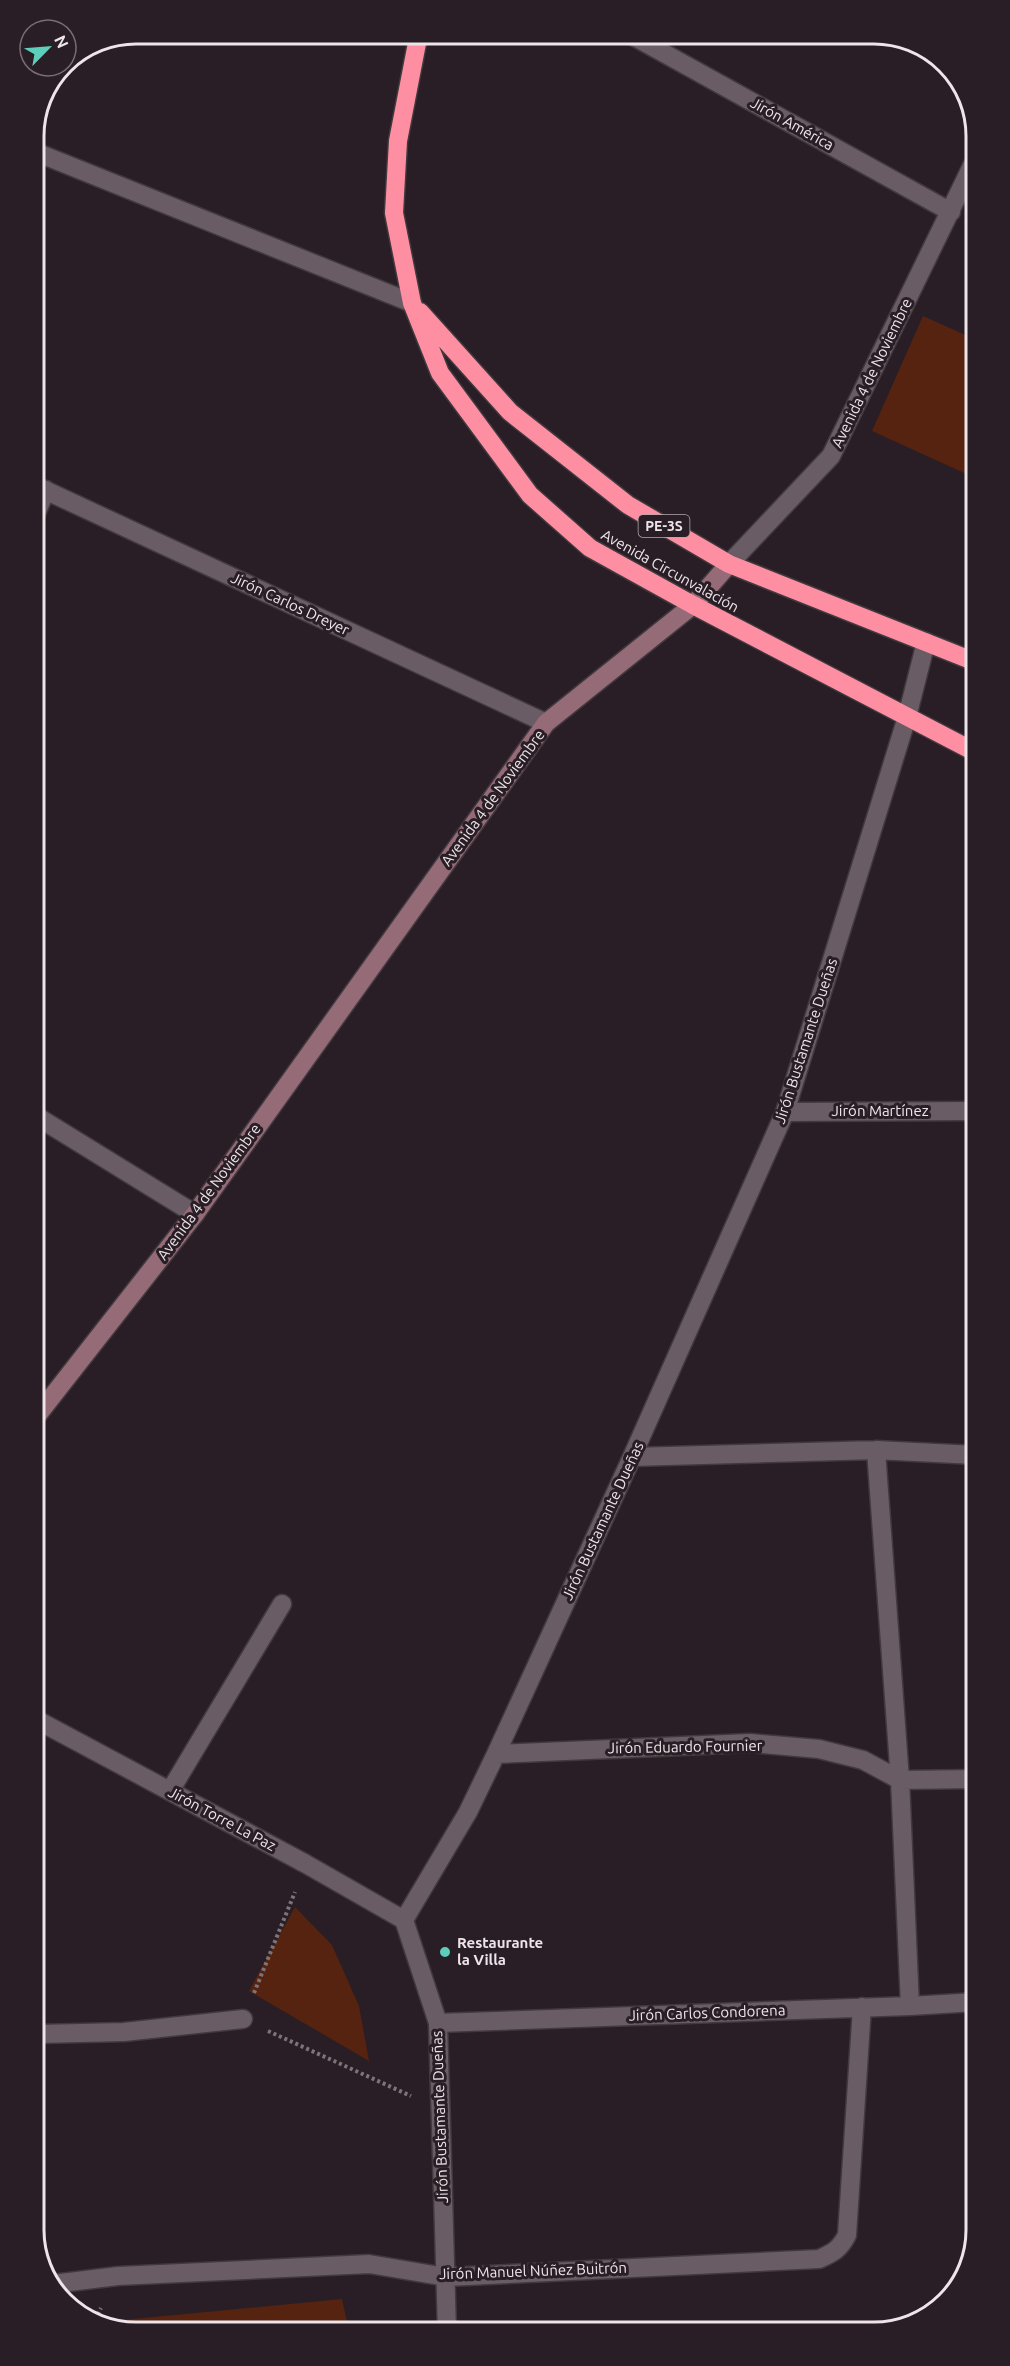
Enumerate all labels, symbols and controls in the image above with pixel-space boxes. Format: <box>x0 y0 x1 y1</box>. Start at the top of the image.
north arrow <box>18 18 78 78</box>
text: N <box>51 32 72 51</box>
street label: Jirón América <box>748 94 837 153</box>
street label: Avenida 4 de Noviembre <box>828 295 915 450</box>
road number: PE-3S <box>638 515 690 537</box>
street label: Avenida Circunvalación <box>599 526 742 615</box>
street label: Jirón Carlos Dreyer <box>228 569 352 639</box>
street label: Avenida 4 de Noviembre <box>438 726 548 869</box>
street label: Jirón Bustamante Dueñas <box>771 956 840 1126</box>
street label: Jirón Martínez <box>831 1102 929 1119</box>
street label: Avenida 4 de Noviembre <box>154 1120 264 1263</box>
street label: Jirón Bustamante Dueñas <box>558 1439 647 1603</box>
street label: Jirón Eduardo Fournier <box>608 1737 763 1756</box>
street label: Jirón Torre La Paz <box>166 1783 279 1854</box>
place label: Restaurante la Villa <box>457 1934 543 1968</box>
marker: Restaurante la Villa <box>438 1945 452 1959</box>
street label: Jirón Carlos Condorena <box>628 2001 786 2024</box>
street label: Jirón Bustamante Dueñas <box>428 2030 451 2204</box>
street label: Jirón Manuel Núñez Buitrón <box>439 2259 627 2282</box>

